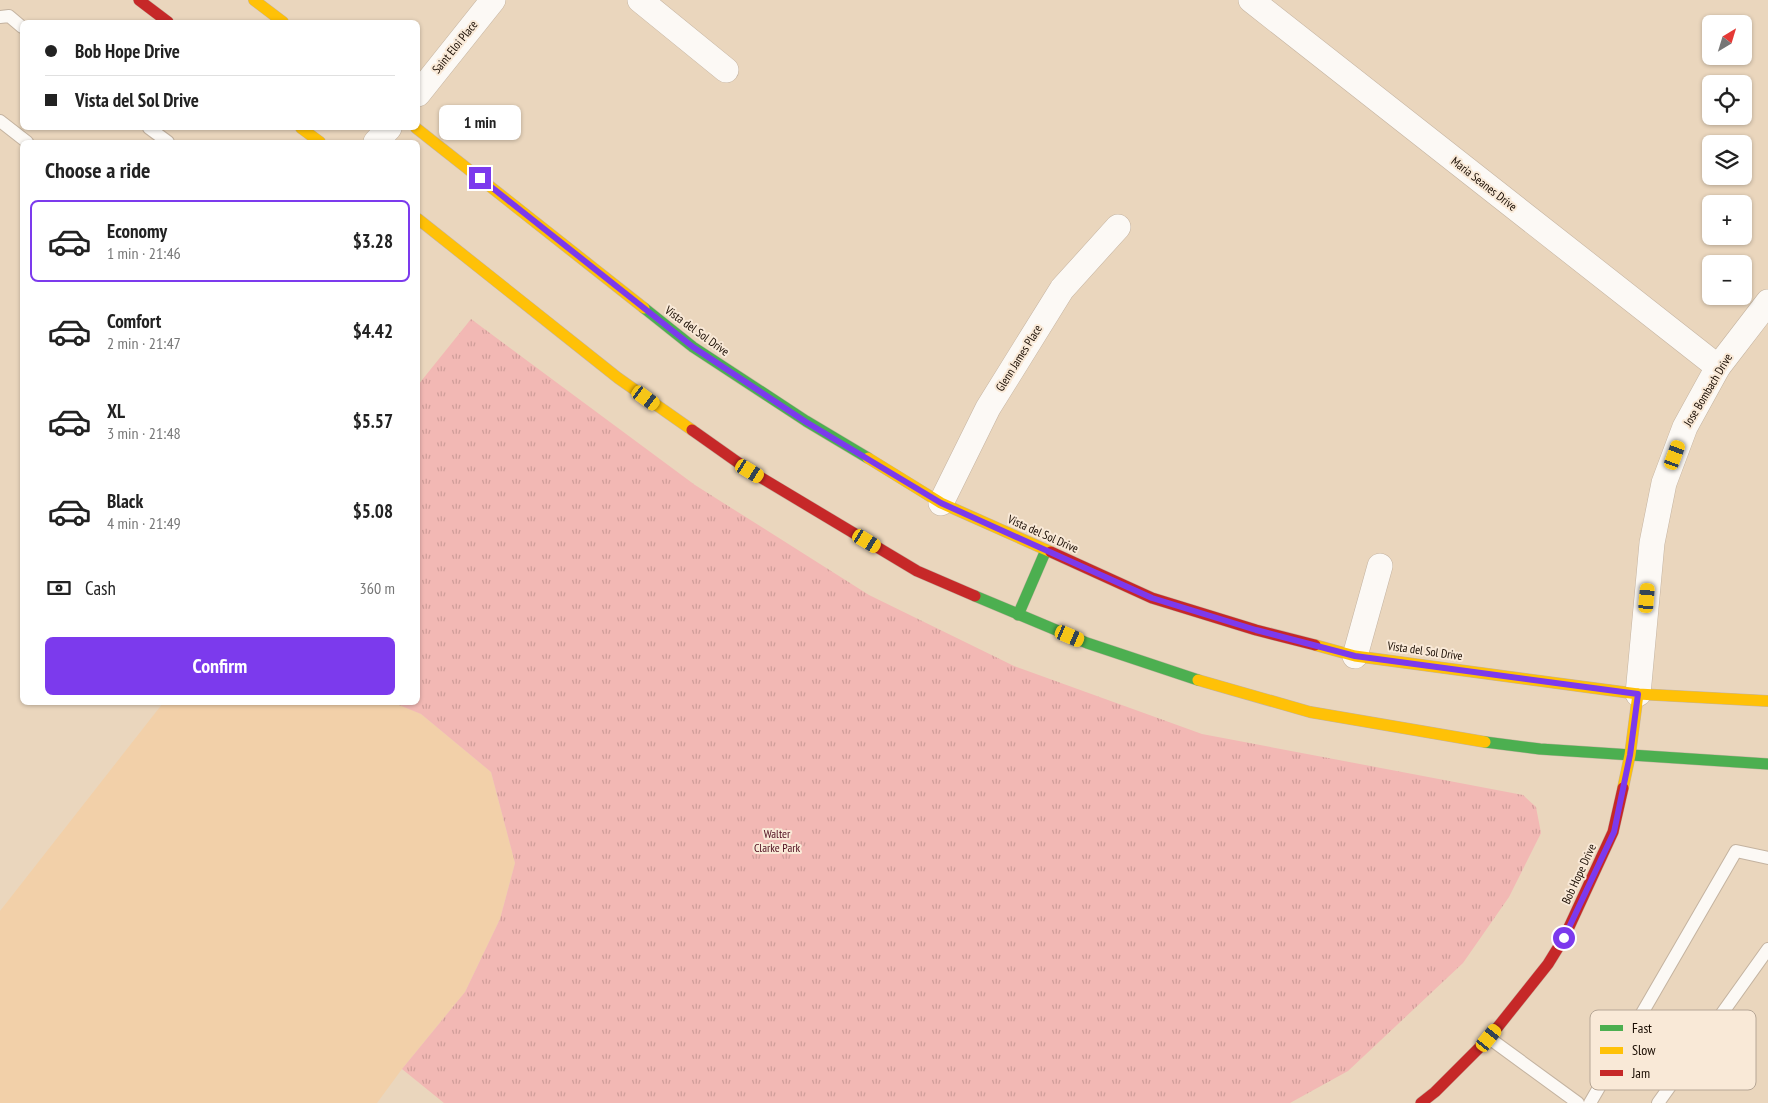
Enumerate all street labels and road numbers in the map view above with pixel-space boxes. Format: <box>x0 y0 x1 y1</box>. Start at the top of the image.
street label: Saint Eloi Place <box>429 17 481 76</box>
street label: Maria Seanes Drive <box>1448 153 1520 214</box>
street label: Vista del Sol Drive <box>661 302 732 359</box>
street label: Glenn James Place <box>992 322 1045 394</box>
street label: Jose Bombach Drive <box>1679 351 1735 430</box>
street label: Vista del Sol Drive <box>1005 511 1081 556</box>
street label: Vista del Sol Drive <box>1385 638 1464 663</box>
street label: Bob Hope Drive <box>1558 841 1599 906</box>

